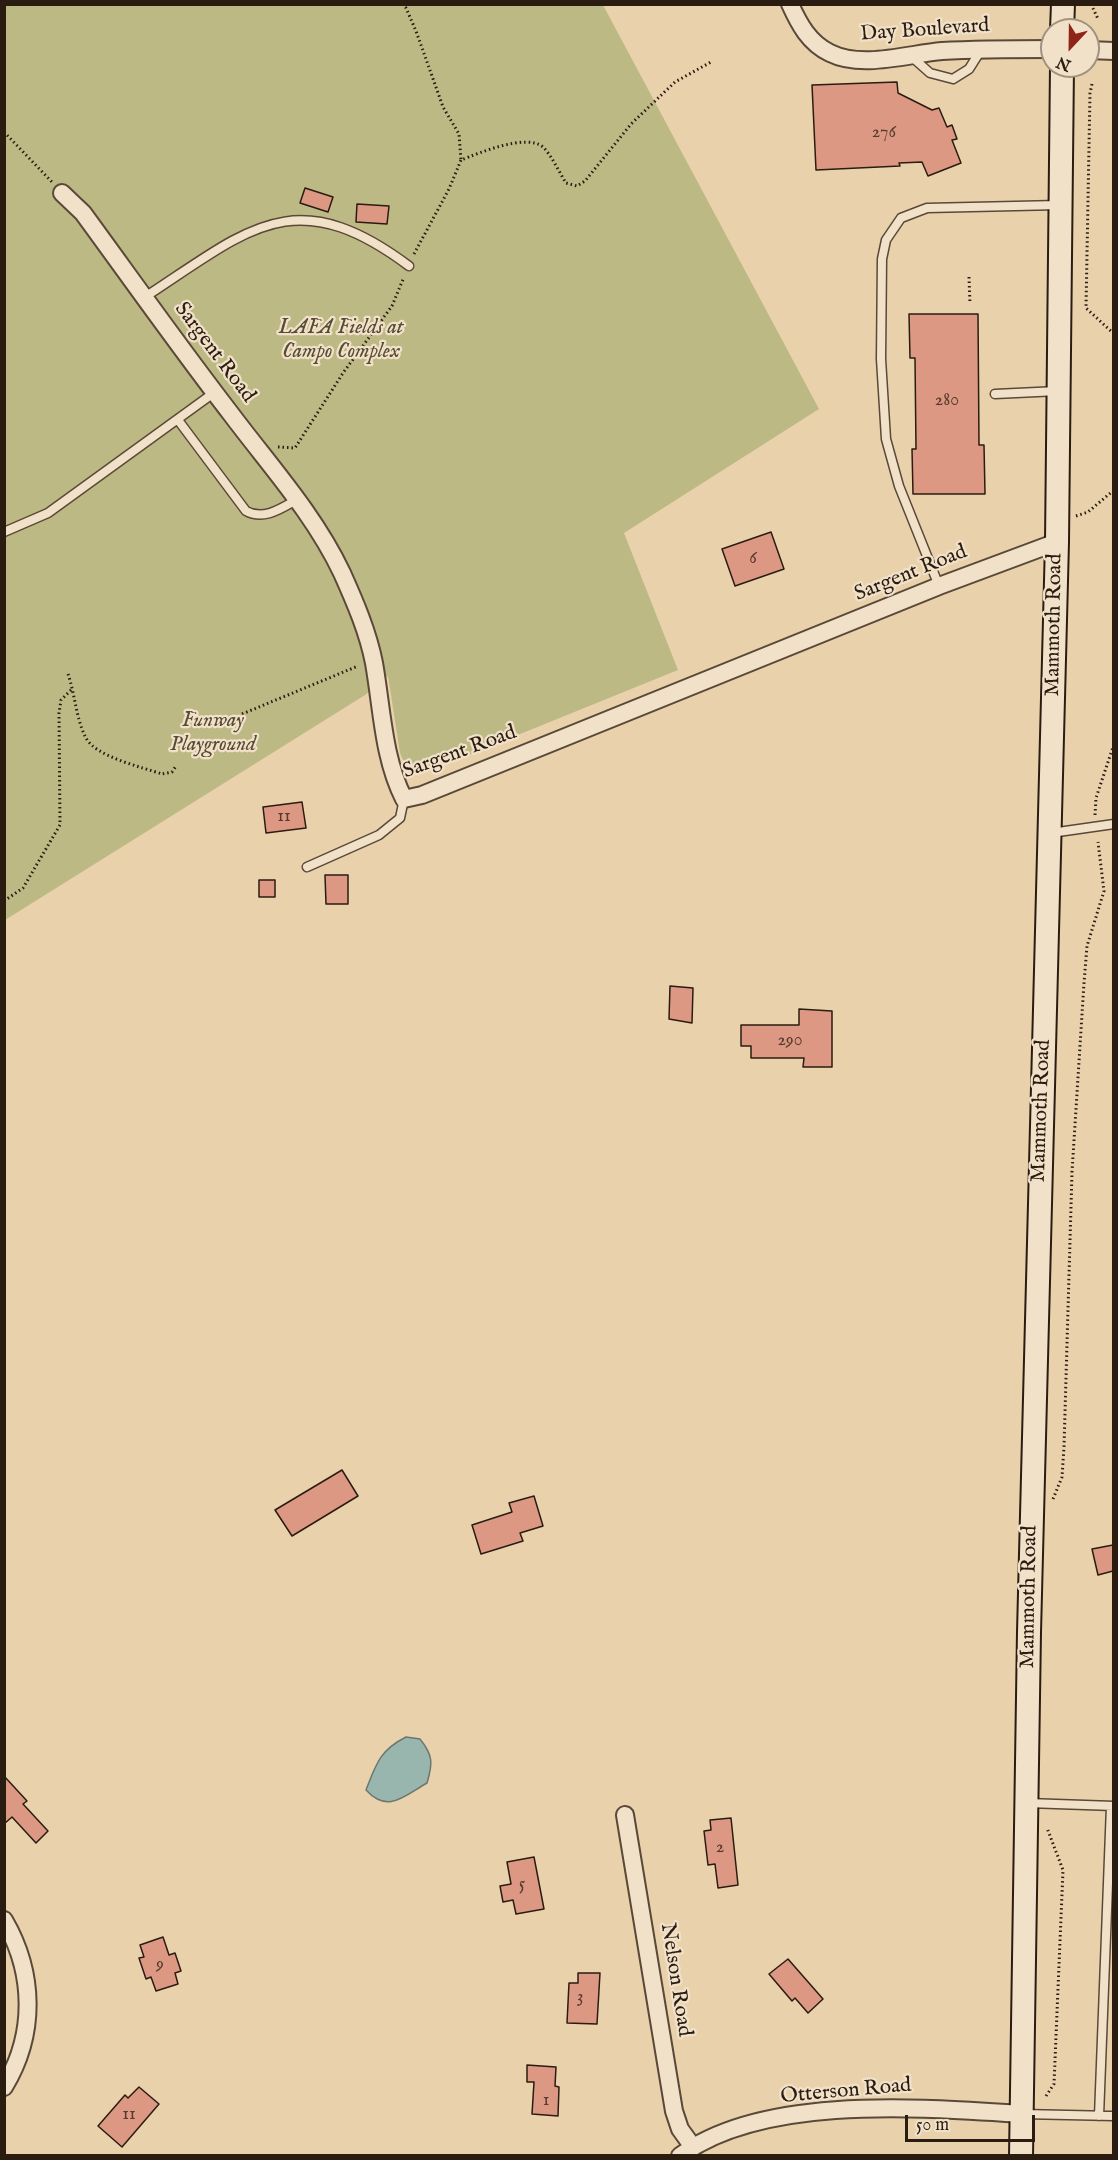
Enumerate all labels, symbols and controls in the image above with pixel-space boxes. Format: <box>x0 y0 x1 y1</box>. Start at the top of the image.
street label: Day Boulevard <box>860 14 990 48</box>
north arrow <box>1040 18 1100 78</box>
text: N <box>1054 51 1074 75</box>
house number: 276 <box>872 122 896 144</box>
street label: Sargent Road <box>168 298 260 408</box>
park label: LAFA Fields at Campo Complex <box>278 316 404 366</box>
house number: 280 <box>935 390 959 412</box>
street label: Sargent Road <box>851 540 971 608</box>
house number: 6 <box>749 548 757 570</box>
street label: Mammoth Road <box>1041 553 1069 697</box>
park label: Funway Playground <box>170 709 256 759</box>
street label: Sargent Road <box>400 721 520 785</box>
house number: 11 <box>277 806 291 828</box>
house number: 290 <box>777 1030 803 1052</box>
street label: Mammoth Road <box>1027 1039 1057 1183</box>
street label: Mammoth Road <box>1016 1525 1044 1669</box>
house number: 2 <box>716 1837 724 1859</box>
house number: 5 <box>519 1874 525 1896</box>
street label: Nelson Road <box>654 1921 696 2039</box>
house number: 9 <box>156 1954 164 1976</box>
house number: 3 <box>577 1987 583 2009</box>
street label: Otterson Road <box>780 2074 912 2110</box>
house number: 1 <box>543 2090 549 2112</box>
scale bar <box>908 2103 1038 2141</box>
house number: 11 <box>122 2104 136 2126</box>
text: 50 m <box>916 2114 949 2137</box>

